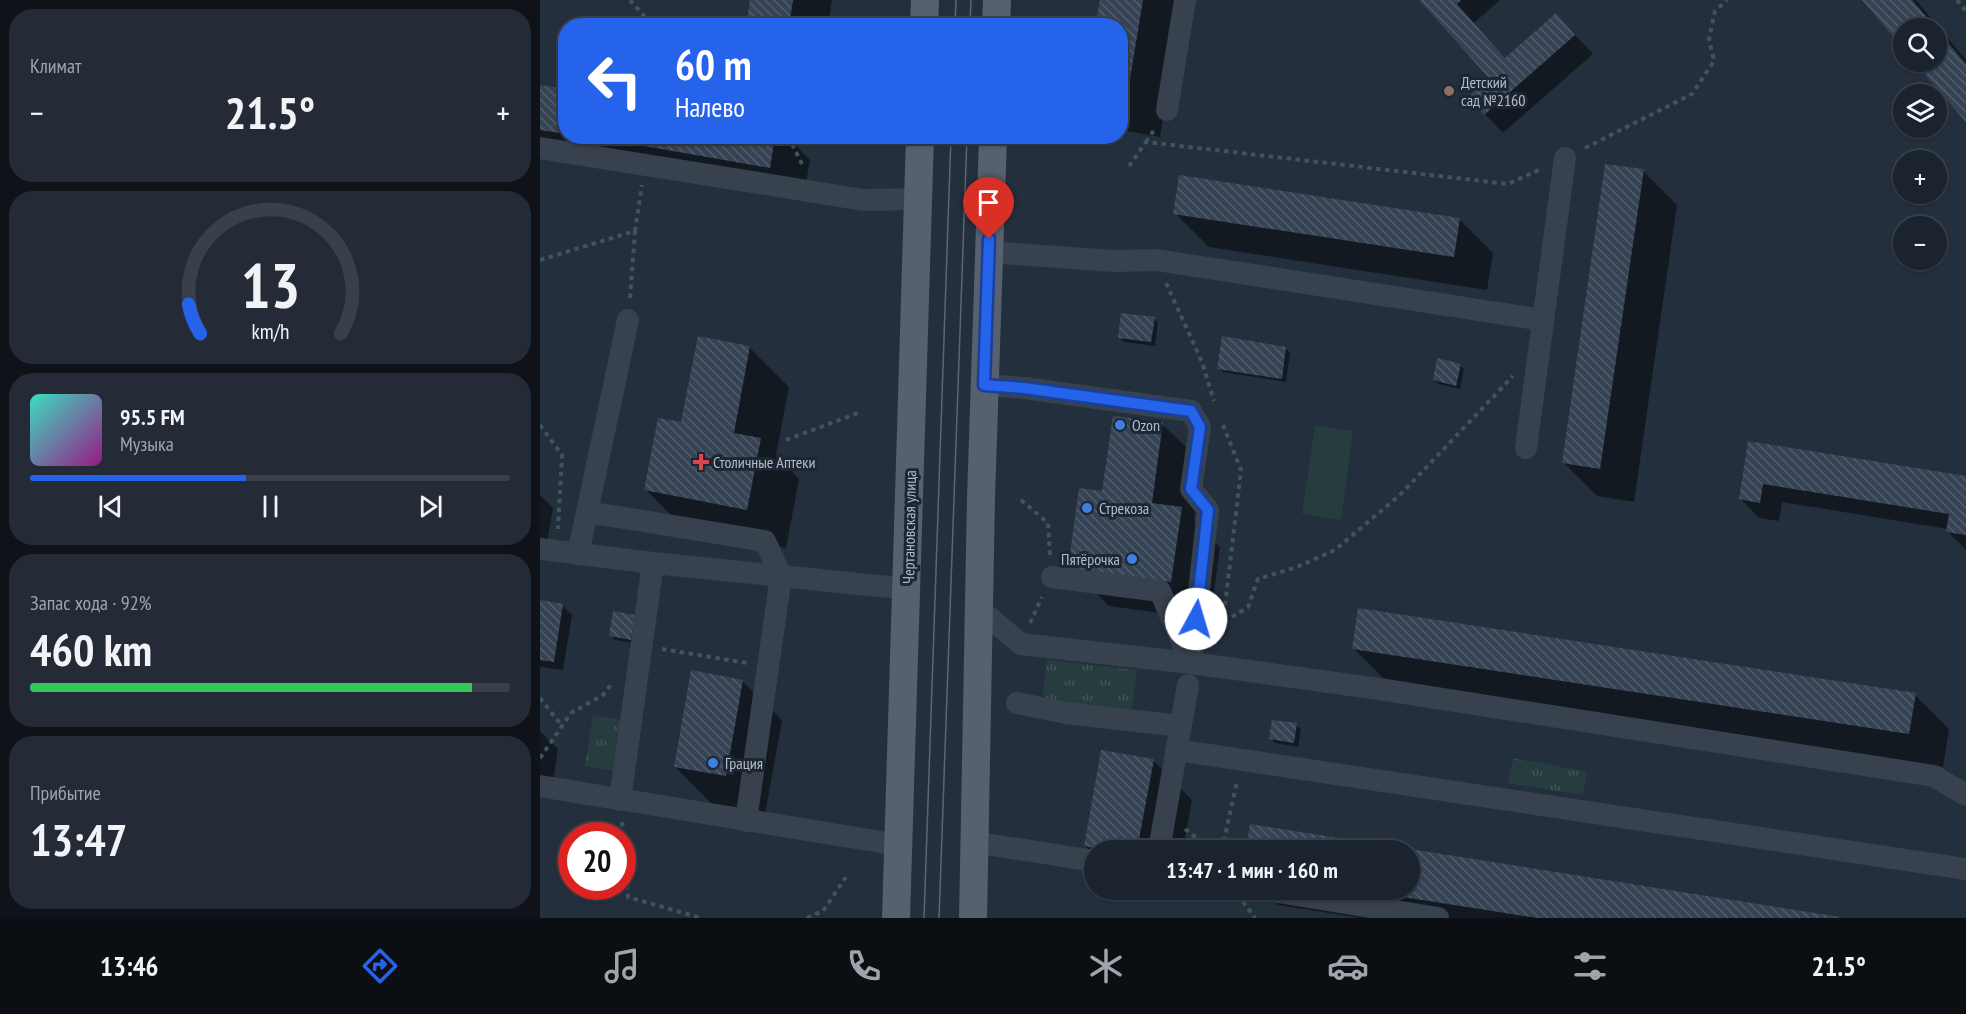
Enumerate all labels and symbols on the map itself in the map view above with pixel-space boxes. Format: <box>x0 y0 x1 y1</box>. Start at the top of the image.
place label: Детский сад №2160 <box>1461 72 1526 110</box>
marker: Детский сад №2160 <box>1442 84 1456 98</box>
pin <box>963 177 1014 239</box>
place label: Ozon <box>1132 415 1160 435</box>
marker: Ozon <box>1113 418 1127 432</box>
place label: Столичные Аптеки <box>713 452 816 472</box>
marker: Столичные Аптеки <box>694 455 708 469</box>
street label: Чертановская улица <box>898 470 920 584</box>
place label: Стрекоза <box>1099 498 1149 518</box>
marker: Стрекоза <box>1080 501 1094 515</box>
place label: Пятёрочка <box>1061 549 1120 569</box>
marker: Пятёрочка <box>1125 552 1139 566</box>
position arrow <box>1164 587 1228 651</box>
place label: Грация <box>725 753 763 773</box>
marker: Грация <box>706 756 720 770</box>
speed limit sign: 20 <box>558 822 636 900</box>

